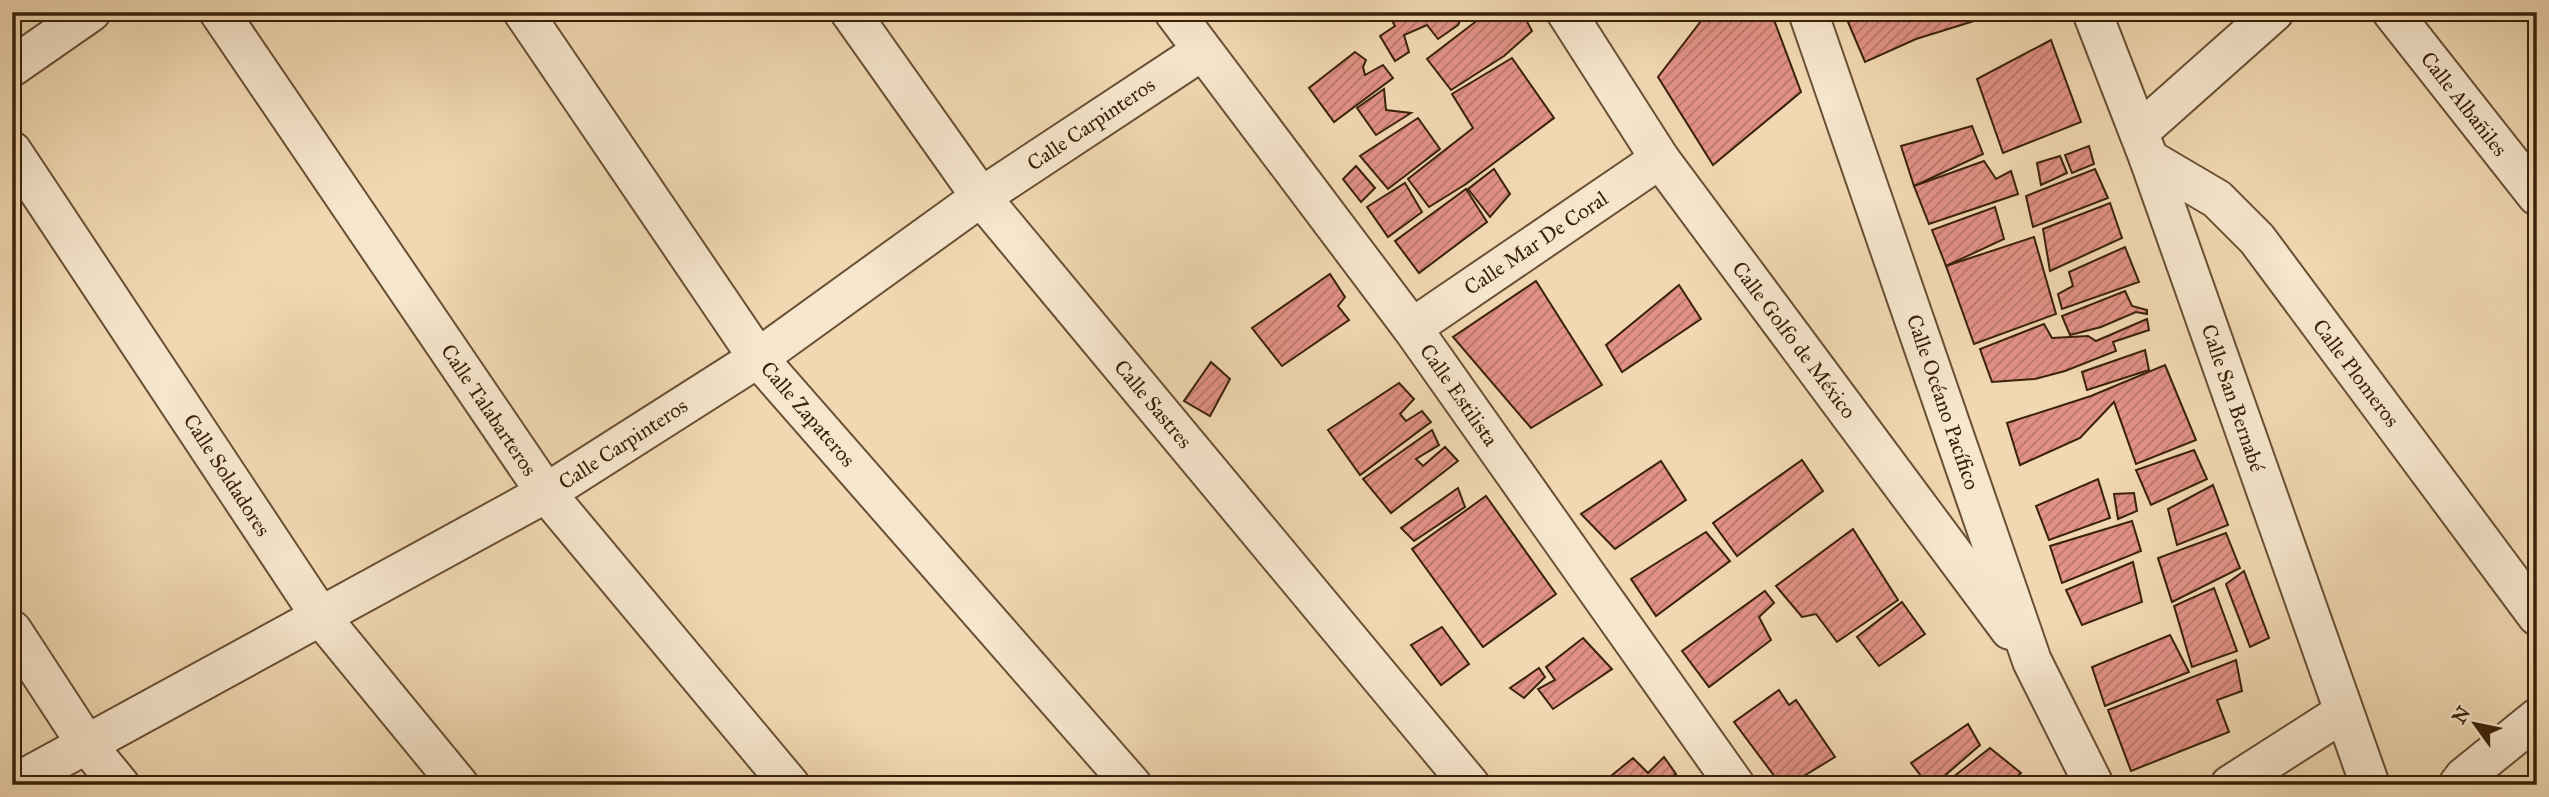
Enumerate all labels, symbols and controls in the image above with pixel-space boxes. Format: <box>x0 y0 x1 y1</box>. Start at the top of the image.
street label: Calle Albañiles <box>2415 46 2513 162</box>
street label: Calle Carpinteros <box>1022 72 1160 176</box>
street label: Calle Mar De Coral <box>1459 185 1613 301</box>
street label: Calle Golfo de México <box>1726 256 1862 424</box>
street label: Calle Océano Pacífico <box>1901 311 1985 493</box>
street label: Calle Plomeros <box>2307 314 2405 432</box>
street label: Calle San Bernabé <box>2196 321 2270 475</box>
street label: Calle Talabarteros <box>435 339 543 481</box>
street label: Calle Estilista <box>1414 339 1504 451</box>
street label: Calle Sastres <box>1108 354 1198 454</box>
street label: Calle Zapateros <box>755 356 861 472</box>
street label: Calle Carpinteros <box>554 393 692 495</box>
street label: Calle Soldadores <box>178 409 276 541</box>
north arrow <box>2440 688 2510 758</box>
text: N <box>2447 702 2475 728</box>

